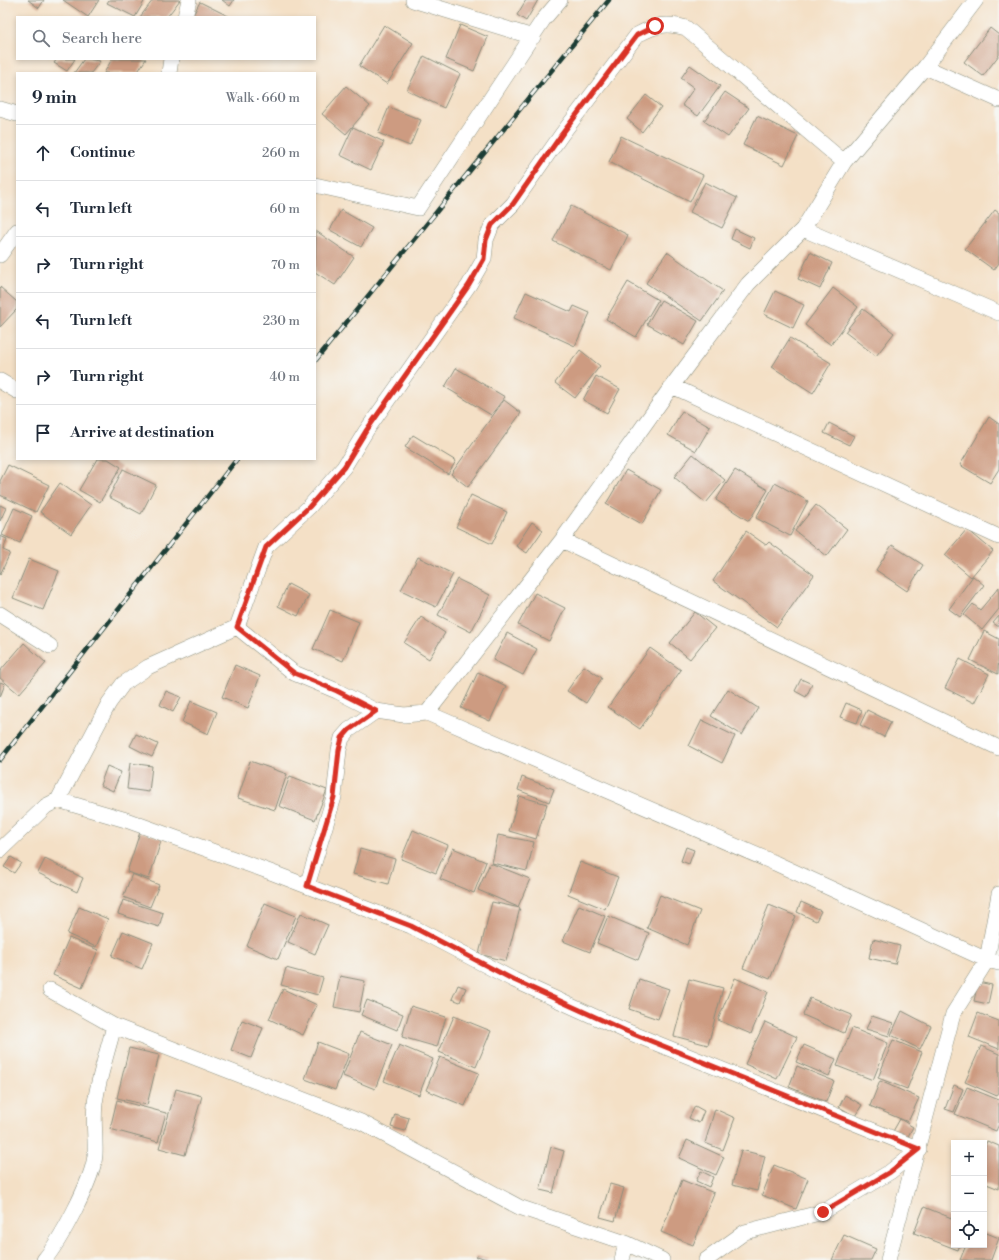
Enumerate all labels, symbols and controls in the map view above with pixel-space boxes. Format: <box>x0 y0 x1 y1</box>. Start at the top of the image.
search box <box>16 16 316 60</box>
route start <box>646 17 664 35</box>
icon: search <box>30 27 52 49</box>
text: Search here <box>62 29 142 48</box>
text: 9 min <box>32 87 77 109</box>
text: Walk · 660 m <box>226 90 300 106</box>
icon: ahead <box>32 142 54 164</box>
text: Continue <box>70 143 135 162</box>
text: 260 m <box>262 145 300 161</box>
icon: left <box>32 198 54 220</box>
text: Turn left <box>70 199 132 218</box>
text: 60 m <box>269 201 300 217</box>
icon: right <box>32 254 54 276</box>
text: Turn right <box>70 255 144 274</box>
text: 70 m <box>271 257 300 273</box>
icon: left <box>32 310 54 332</box>
text: Turn left <box>70 311 132 330</box>
text: 230 m <box>263 313 300 329</box>
icon: right <box>32 366 54 388</box>
text: Turn right <box>70 367 144 386</box>
text: 40 m <box>270 369 300 385</box>
icon: arrive <box>32 422 54 444</box>
text: Arrive at destination <box>70 423 214 442</box>
map controls <box>951 1140 987 1248</box>
button: + <box>951 1140 987 1176</box>
button: − <box>951 1176 987 1212</box>
route end <box>814 1203 832 1221</box>
button: locate <box>951 1212 987 1248</box>

